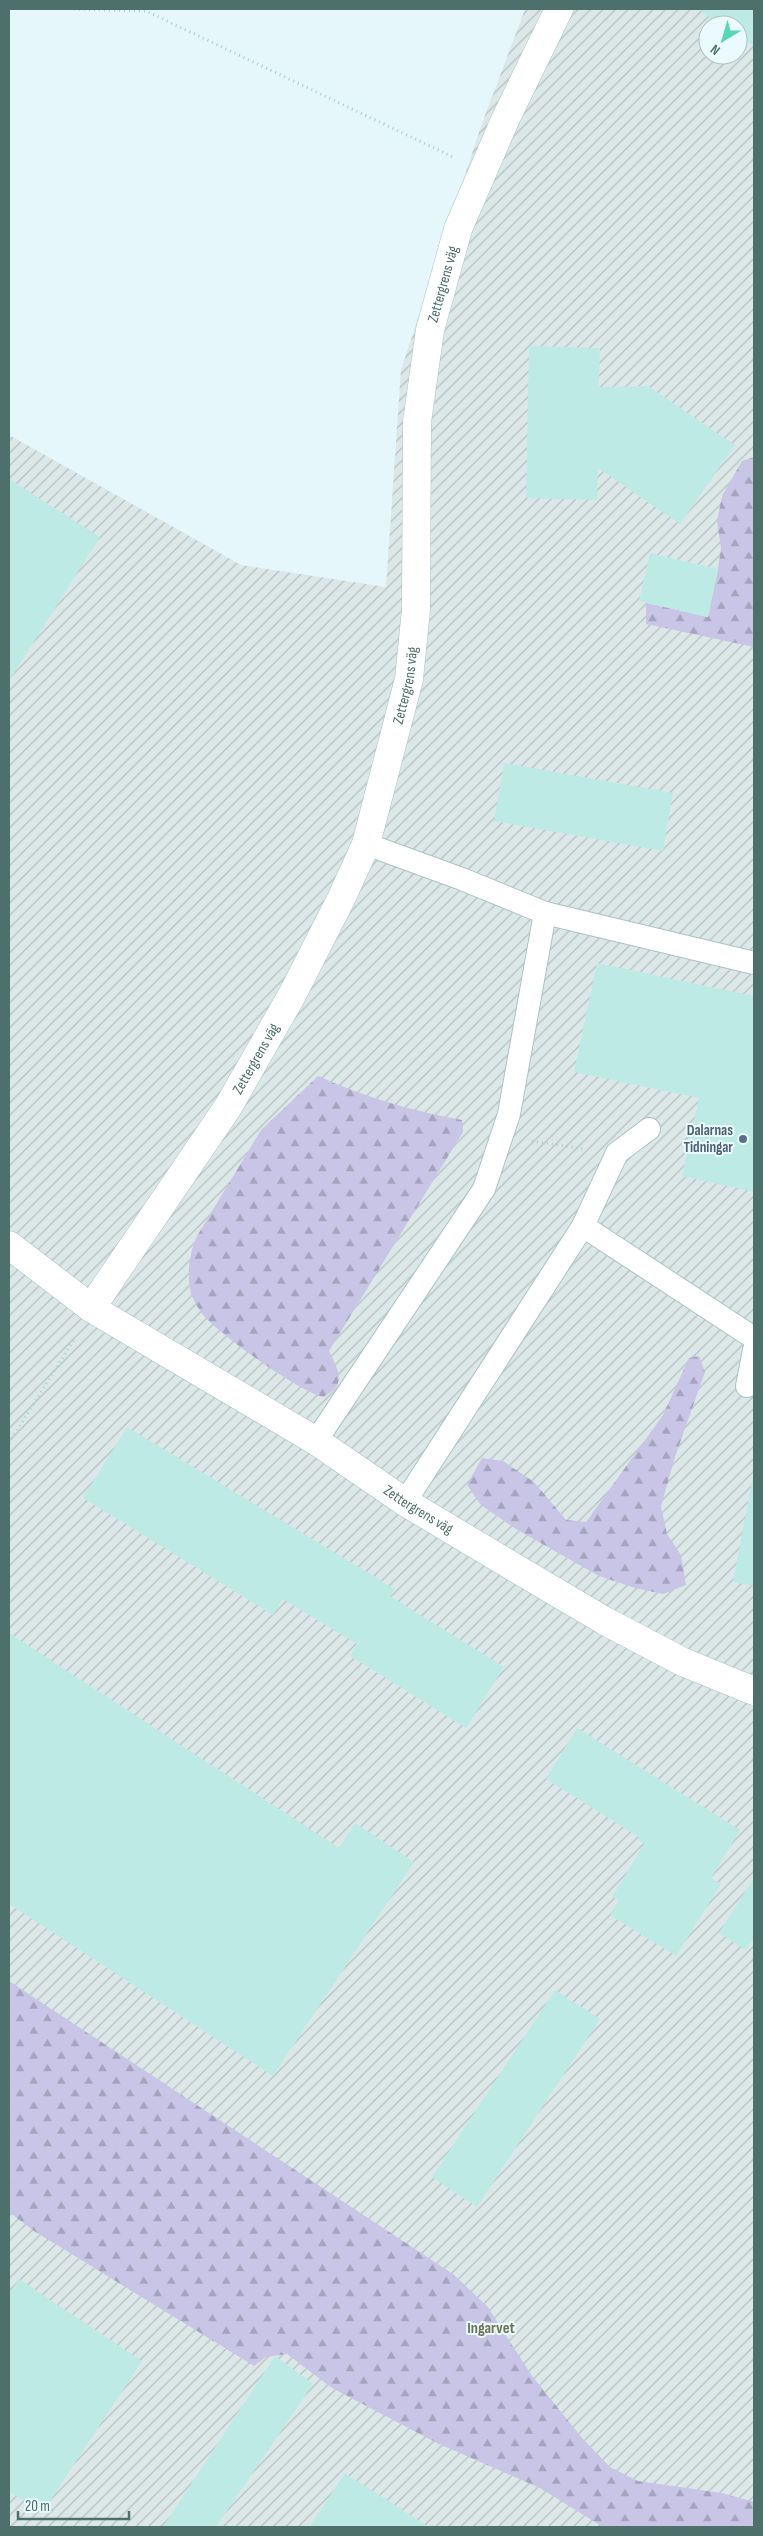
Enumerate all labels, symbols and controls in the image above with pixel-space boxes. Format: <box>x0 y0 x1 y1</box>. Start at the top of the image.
north arrow <box>698 15 748 65</box>
text: N <box>707 41 723 59</box>
street label: Zettergrens väg <box>423 244 462 324</box>
street label: Zettergrens väg <box>388 646 422 726</box>
street label: Zettergrens väg <box>228 1020 283 1097</box>
place label: Dalarnas Tidningar <box>684 1121 733 1157</box>
marker: Dalarnas Tidningar <box>737 1133 749 1145</box>
street label: Zettergrens väg <box>380 1481 457 1538</box>
district label: Ingarvet <box>467 2319 515 2338</box>
scale bar <box>18 2488 129 2520</box>
text: 20 m <box>25 2497 50 2516</box>

